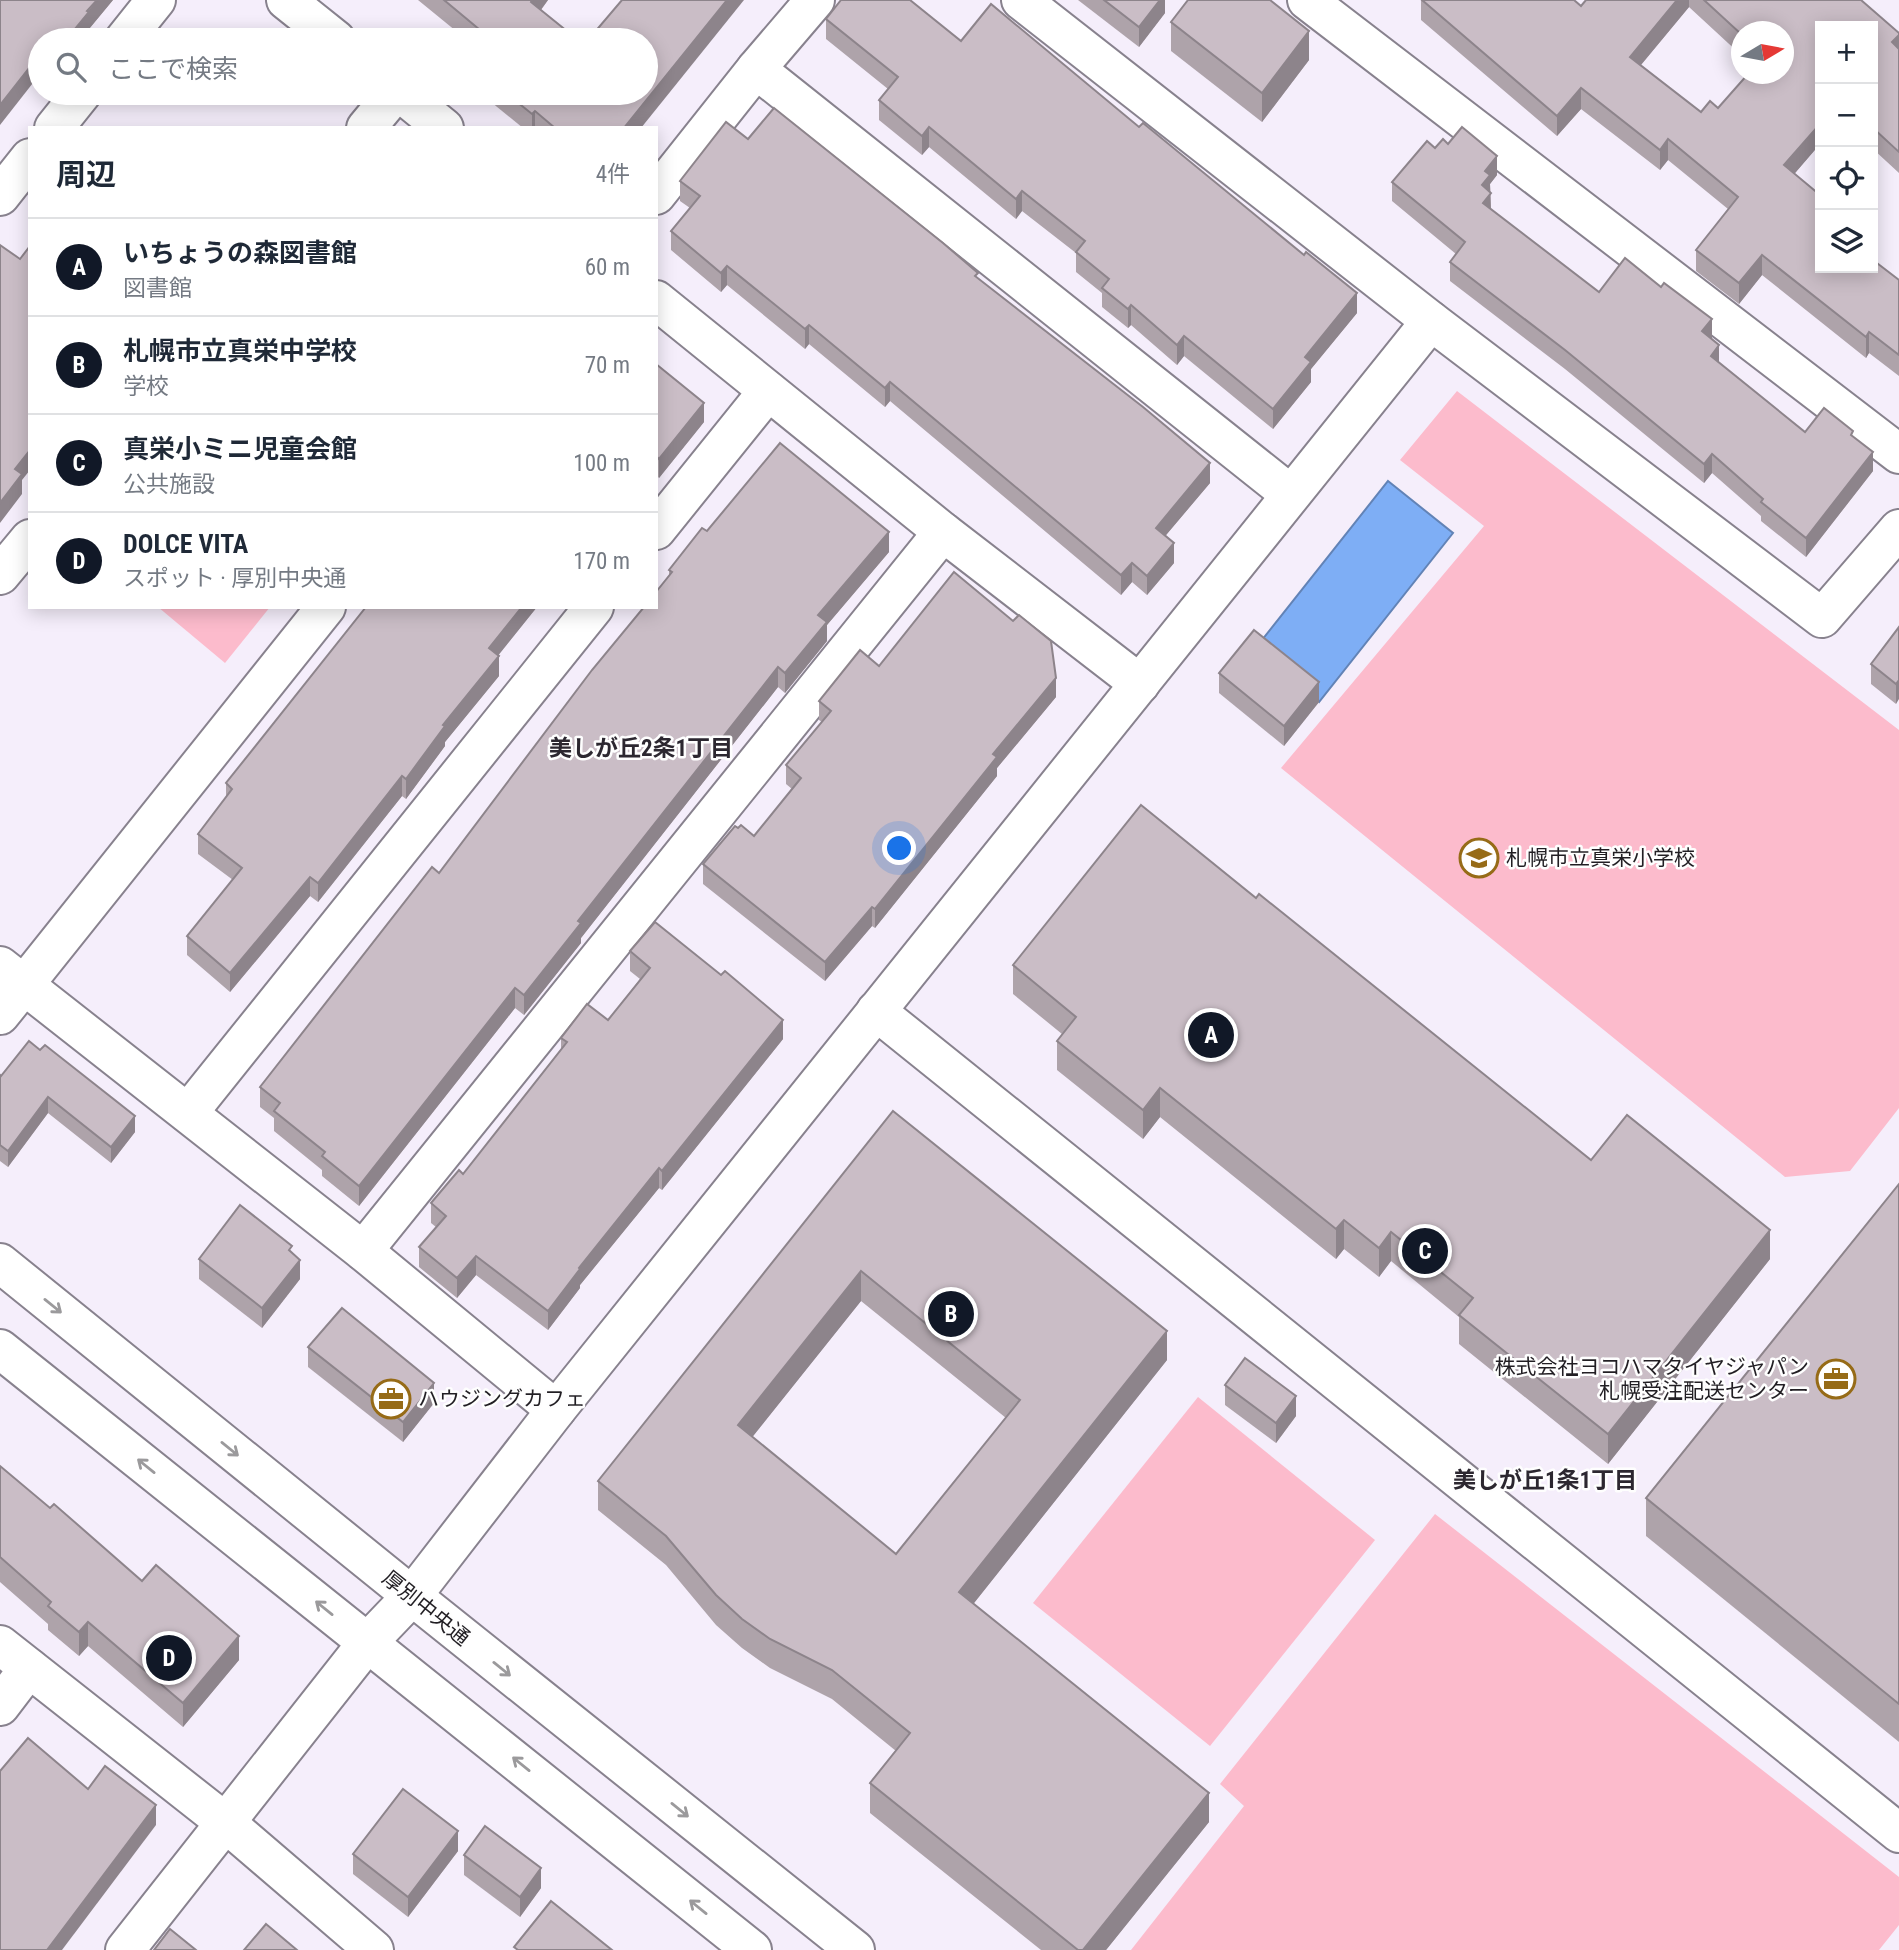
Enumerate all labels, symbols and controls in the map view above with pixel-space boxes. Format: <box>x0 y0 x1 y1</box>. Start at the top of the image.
north arrow <box>1731 21 1794 84</box>
map controls <box>1815 21 1878 273</box>
button: + <box>1815 21 1878 84</box>
search box <box>28 28 658 105</box>
icon: search <box>52 48 90 86</box>
text: ここで検索 <box>108 54 238 84</box>
button: − <box>1815 84 1878 147</box>
button: locate <box>1815 147 1878 210</box>
text: 周辺 <box>56 157 116 192</box>
text: 4件 <box>596 161 630 188</box>
button: layers <box>1815 210 1878 273</box>
text: いちょうの森図書館 <box>123 238 357 268</box>
text: A <box>72 254 86 281</box>
text: 60 m <box>585 254 630 281</box>
text: 図書館 <box>123 275 192 302</box>
text: 札幌市立真栄中学校 <box>123 336 357 366</box>
text: B <box>73 352 85 379</box>
text: 70 m <box>585 352 630 379</box>
text: 学校 <box>123 373 169 400</box>
text: 真栄小ミニ児童会館 <box>123 434 357 464</box>
text: C <box>72 450 86 477</box>
text: 100 m <box>573 450 630 477</box>
text: 公共施設 <box>123 471 215 498</box>
text: DOLCE VITA <box>123 529 248 559</box>
text: D <box>73 548 86 575</box>
text: 170 m <box>573 548 630 575</box>
text: スポット · 厚別中央通 <box>123 565 346 592</box>
district label: 美しが丘2条1丁目 <box>549 735 733 762</box>
your location <box>882 831 916 865</box>
school or university icon: 札幌市立真栄小学校 <box>1458 837 1500 879</box>
place label: 札幌市立真栄小学校 <box>1506 846 1695 870</box>
pin: A <box>1188 1009 1234 1061</box>
pin: C <box>1402 1225 1448 1277</box>
pin: B <box>928 1288 974 1340</box>
one-way arrow <box>43 1298 62 1313</box>
place label: 株式会社ヨコハマタイヤジャパン 札幌受注配送センター <box>1495 1355 1809 1403</box>
office icon: 株式会社ヨコハマタイヤジャパン 札幌受注配送センター <box>1815 1358 1857 1400</box>
office icon: ハウジングカフェ <box>370 1378 412 1420</box>
place label: ハウジングカフェ <box>418 1387 586 1411</box>
one-way arrow <box>220 1441 238 1457</box>
one-way arrow <box>138 1458 156 1473</box>
district label: 美しが丘1条1丁目 <box>1453 1467 1637 1494</box>
street label: 厚別中央通 <box>378 1566 474 1650</box>
one-way arrow <box>315 1601 333 1616</box>
pin: D <box>146 1632 192 1684</box>
one-way arrow <box>493 1661 511 1676</box>
one-way arrow <box>513 1757 531 1772</box>
one-way arrow <box>670 1803 689 1818</box>
one-way arrow <box>690 1899 708 1915</box>

